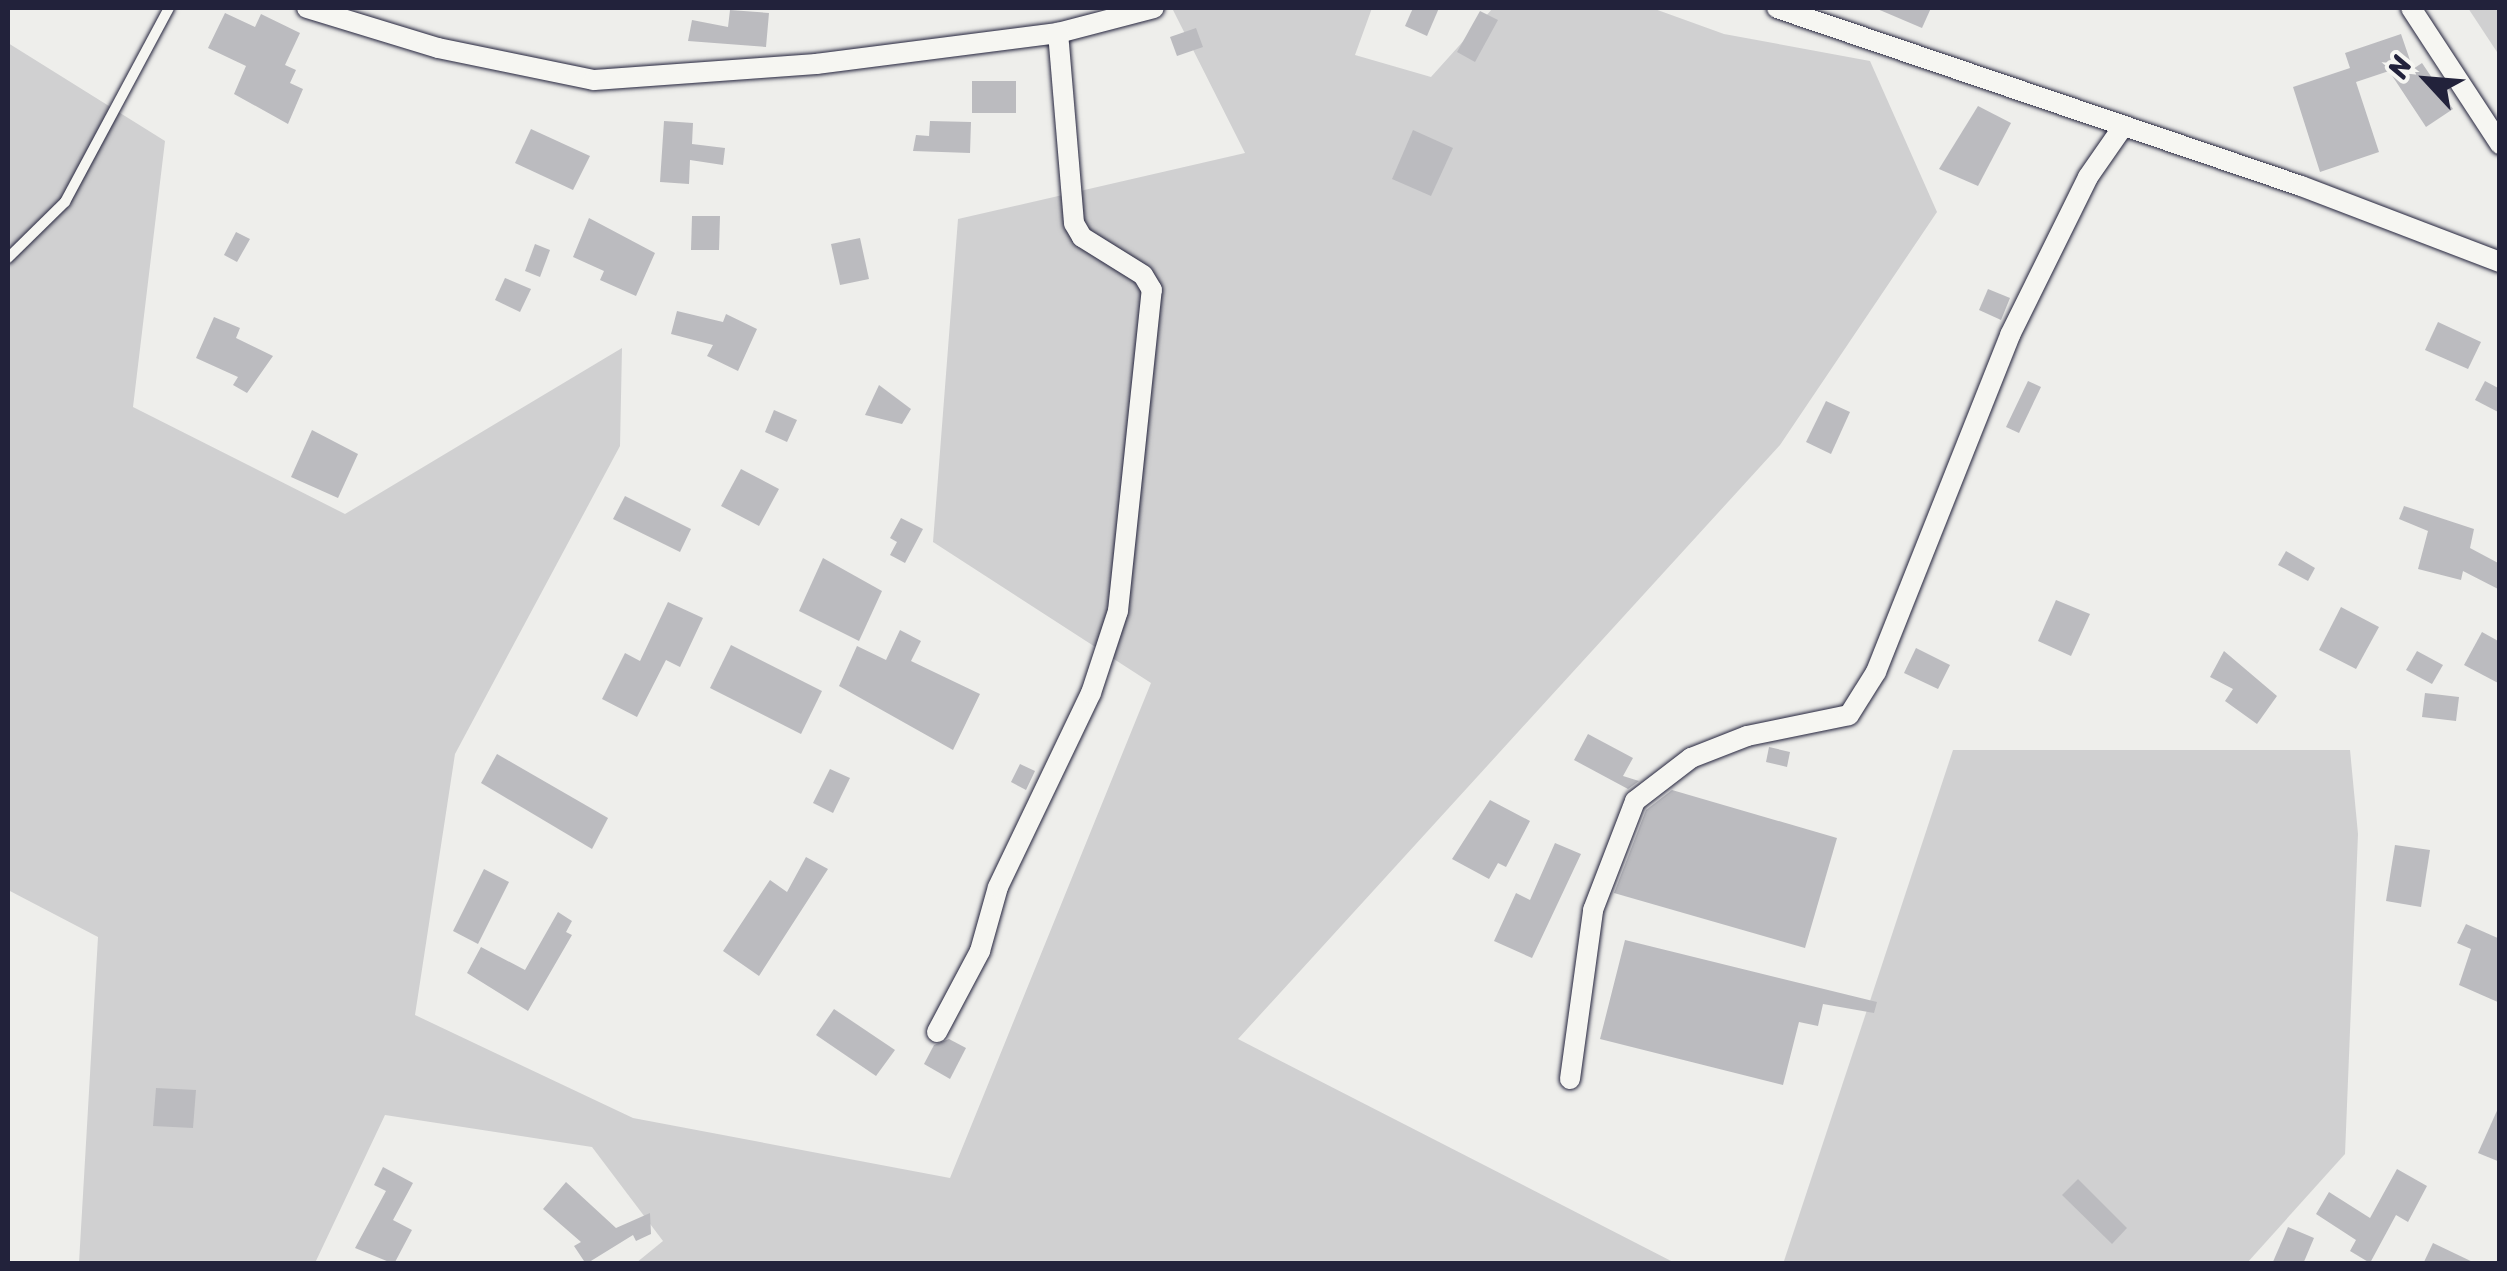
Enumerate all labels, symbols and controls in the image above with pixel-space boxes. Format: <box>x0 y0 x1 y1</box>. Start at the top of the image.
north arrow <box>2377 30 2477 130</box>
text: N <box>2373 47 2426 86</box>

